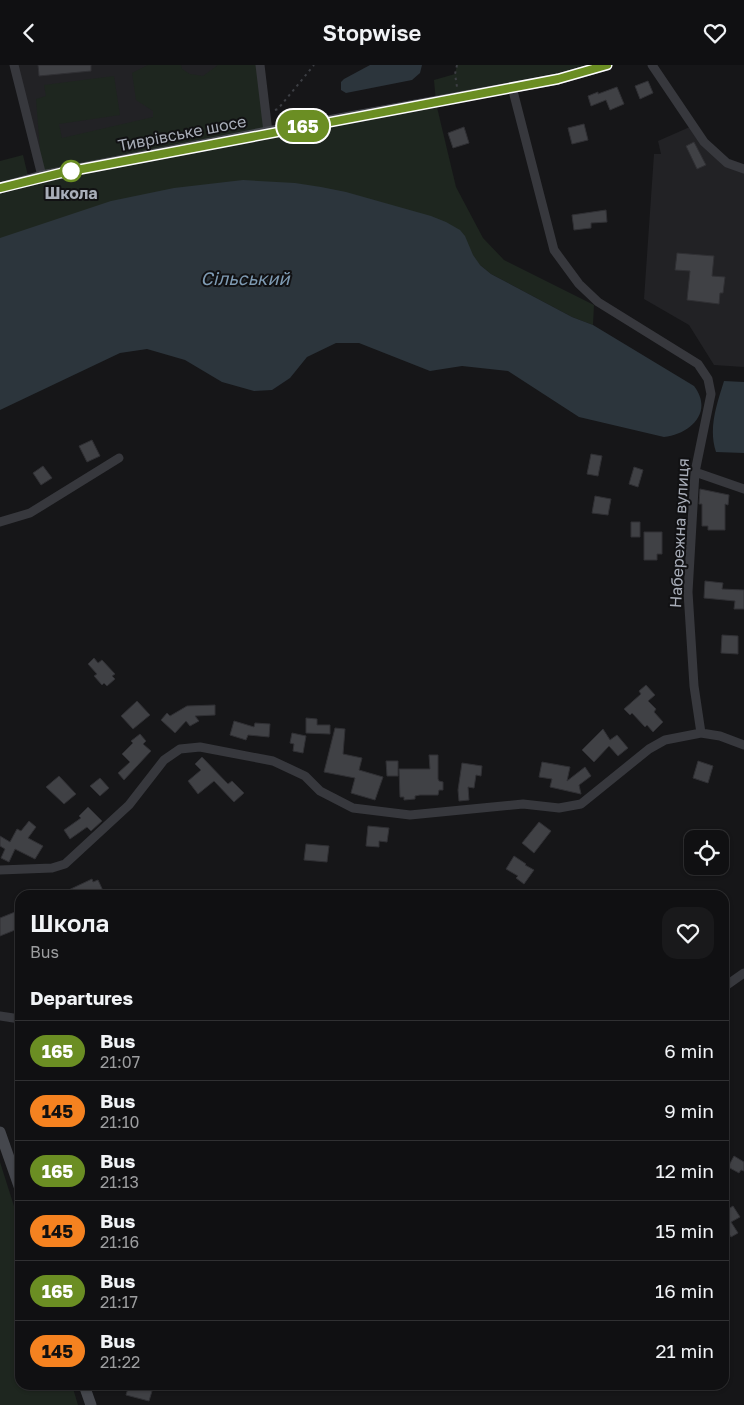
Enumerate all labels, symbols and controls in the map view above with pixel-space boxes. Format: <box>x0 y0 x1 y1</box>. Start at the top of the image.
icon: back <box>15 19 43 47</box>
text: Stopwise <box>323 19 421 46</box>
icon: heart <box>701 19 729 47</box>
line badge: 165 <box>274 110 332 142</box>
street label: Тиврівське шосе <box>116 111 248 155</box>
text: 165 <box>287 115 319 137</box>
marker: Школа <box>60 160 82 182</box>
place label: Школа <box>44 183 98 203</box>
water label: Сільський <box>201 267 290 289</box>
street label: Набережна вулиця <box>665 458 693 608</box>
map controls <box>684 830 729 875</box>
button: locate <box>684 830 729 875</box>
button: heart <box>662 907 714 959</box>
text: Школа <box>30 908 109 937</box>
text: Bus <box>30 942 59 962</box>
text: Departures <box>30 986 133 1009</box>
text: Bus <box>100 1029 135 1052</box>
text: 6 min <box>664 1039 714 1062</box>
text: 165 <box>42 1040 73 1062</box>
text: 21:07 <box>100 1052 140 1072</box>
text: Bus <box>100 1089 135 1112</box>
text: 9 min <box>664 1099 714 1122</box>
text: 145 <box>42 1100 73 1122</box>
text: 21:10 <box>100 1112 140 1132</box>
text: Bus <box>100 1149 135 1172</box>
text: 12 min <box>655 1159 714 1182</box>
text: 165 <box>42 1160 73 1182</box>
text: 21:13 <box>100 1172 139 1192</box>
text: Bus <box>100 1209 135 1232</box>
text: 15 min <box>655 1219 714 1242</box>
text: 145 <box>42 1220 73 1242</box>
text: 21:16 <box>100 1232 139 1252</box>
text: Bus <box>100 1269 135 1292</box>
text: 16 min <box>655 1279 714 1302</box>
text: 165 <box>42 1280 73 1302</box>
text: 21:17 <box>100 1292 138 1312</box>
text: Bus <box>100 1329 135 1352</box>
text: 21 min <box>655 1339 714 1362</box>
text: 145 <box>42 1340 73 1362</box>
text: 21:22 <box>100 1352 140 1372</box>

